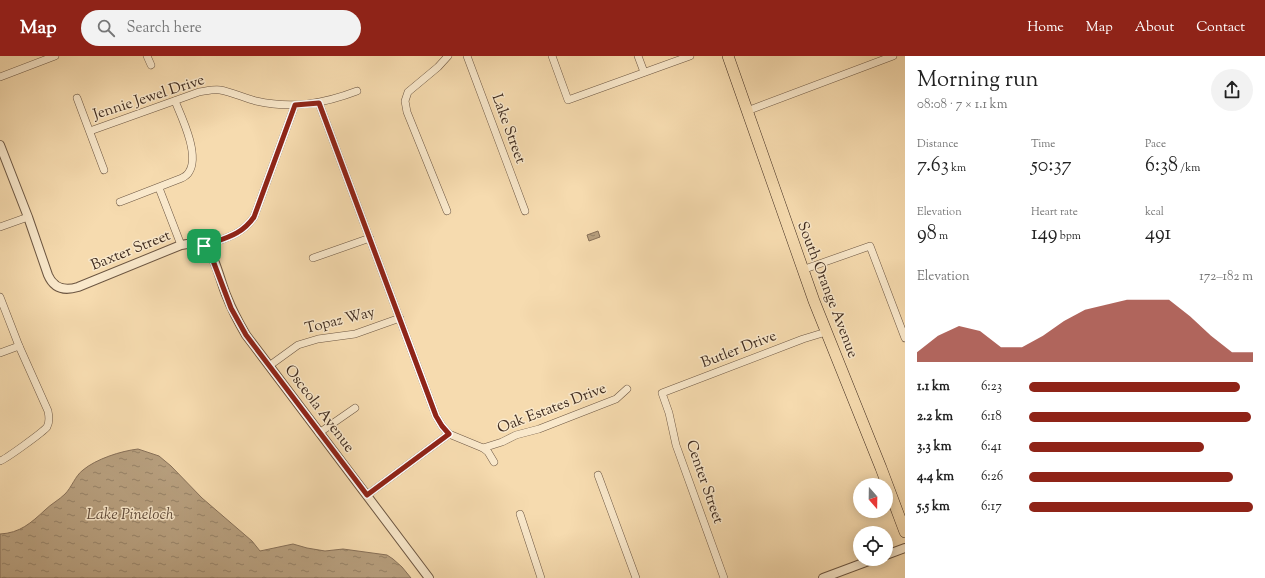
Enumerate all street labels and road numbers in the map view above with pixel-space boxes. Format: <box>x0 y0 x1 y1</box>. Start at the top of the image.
street label: Jennie Jewel Drive <box>90 70 207 126</box>
street label: Lake Street <box>486 91 530 167</box>
street label: South Orange Avenue <box>791 219 863 361</box>
street label: Baxter Street <box>88 226 174 276</box>
street label: Topaz Way <box>303 302 378 340</box>
street label: Butler Drive <box>698 326 780 374</box>
street label: Osceola Avenue <box>279 361 359 457</box>
street label: Oak Estates Drive <box>494 379 610 439</box>
street label: Center Street <box>680 437 728 527</box>

